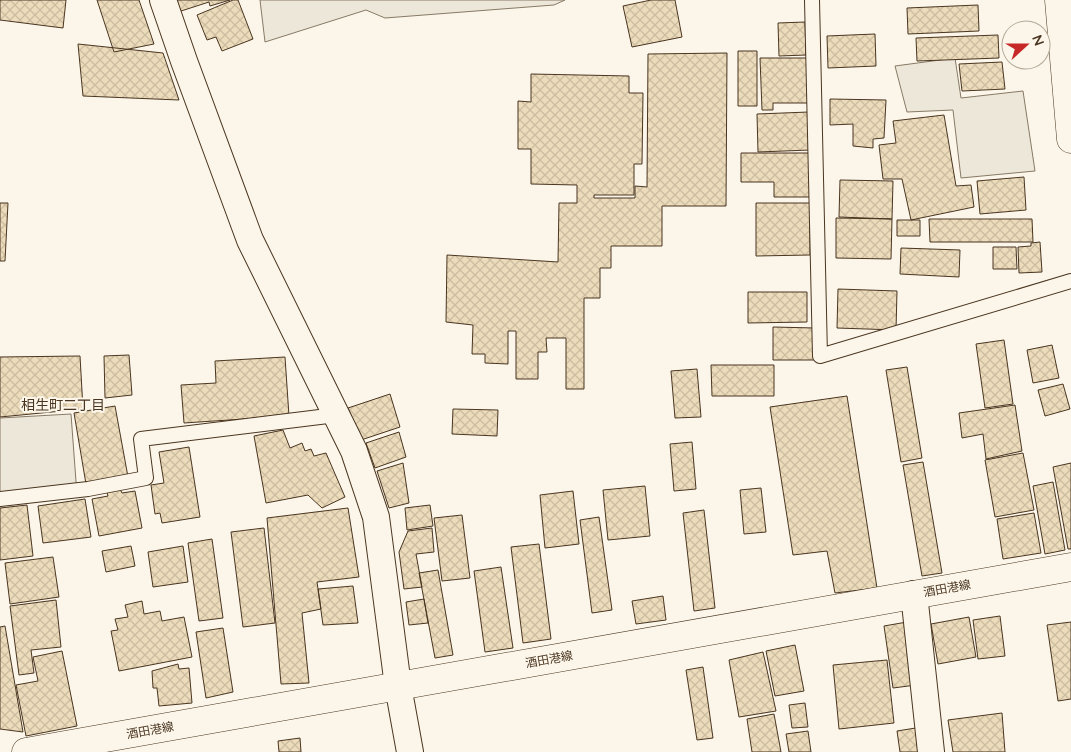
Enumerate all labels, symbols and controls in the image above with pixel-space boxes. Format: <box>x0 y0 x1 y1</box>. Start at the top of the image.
north arrow <box>1001 20 1051 70</box>
text: N <box>1028 32 1048 48</box>
district label: 相生町二丁目 <box>21 396 105 414</box>
street label: 酒田港線 <box>922 576 972 600</box>
street label: 酒田港線 <box>524 647 574 671</box>
street label: 酒田港線 <box>125 718 175 742</box>

